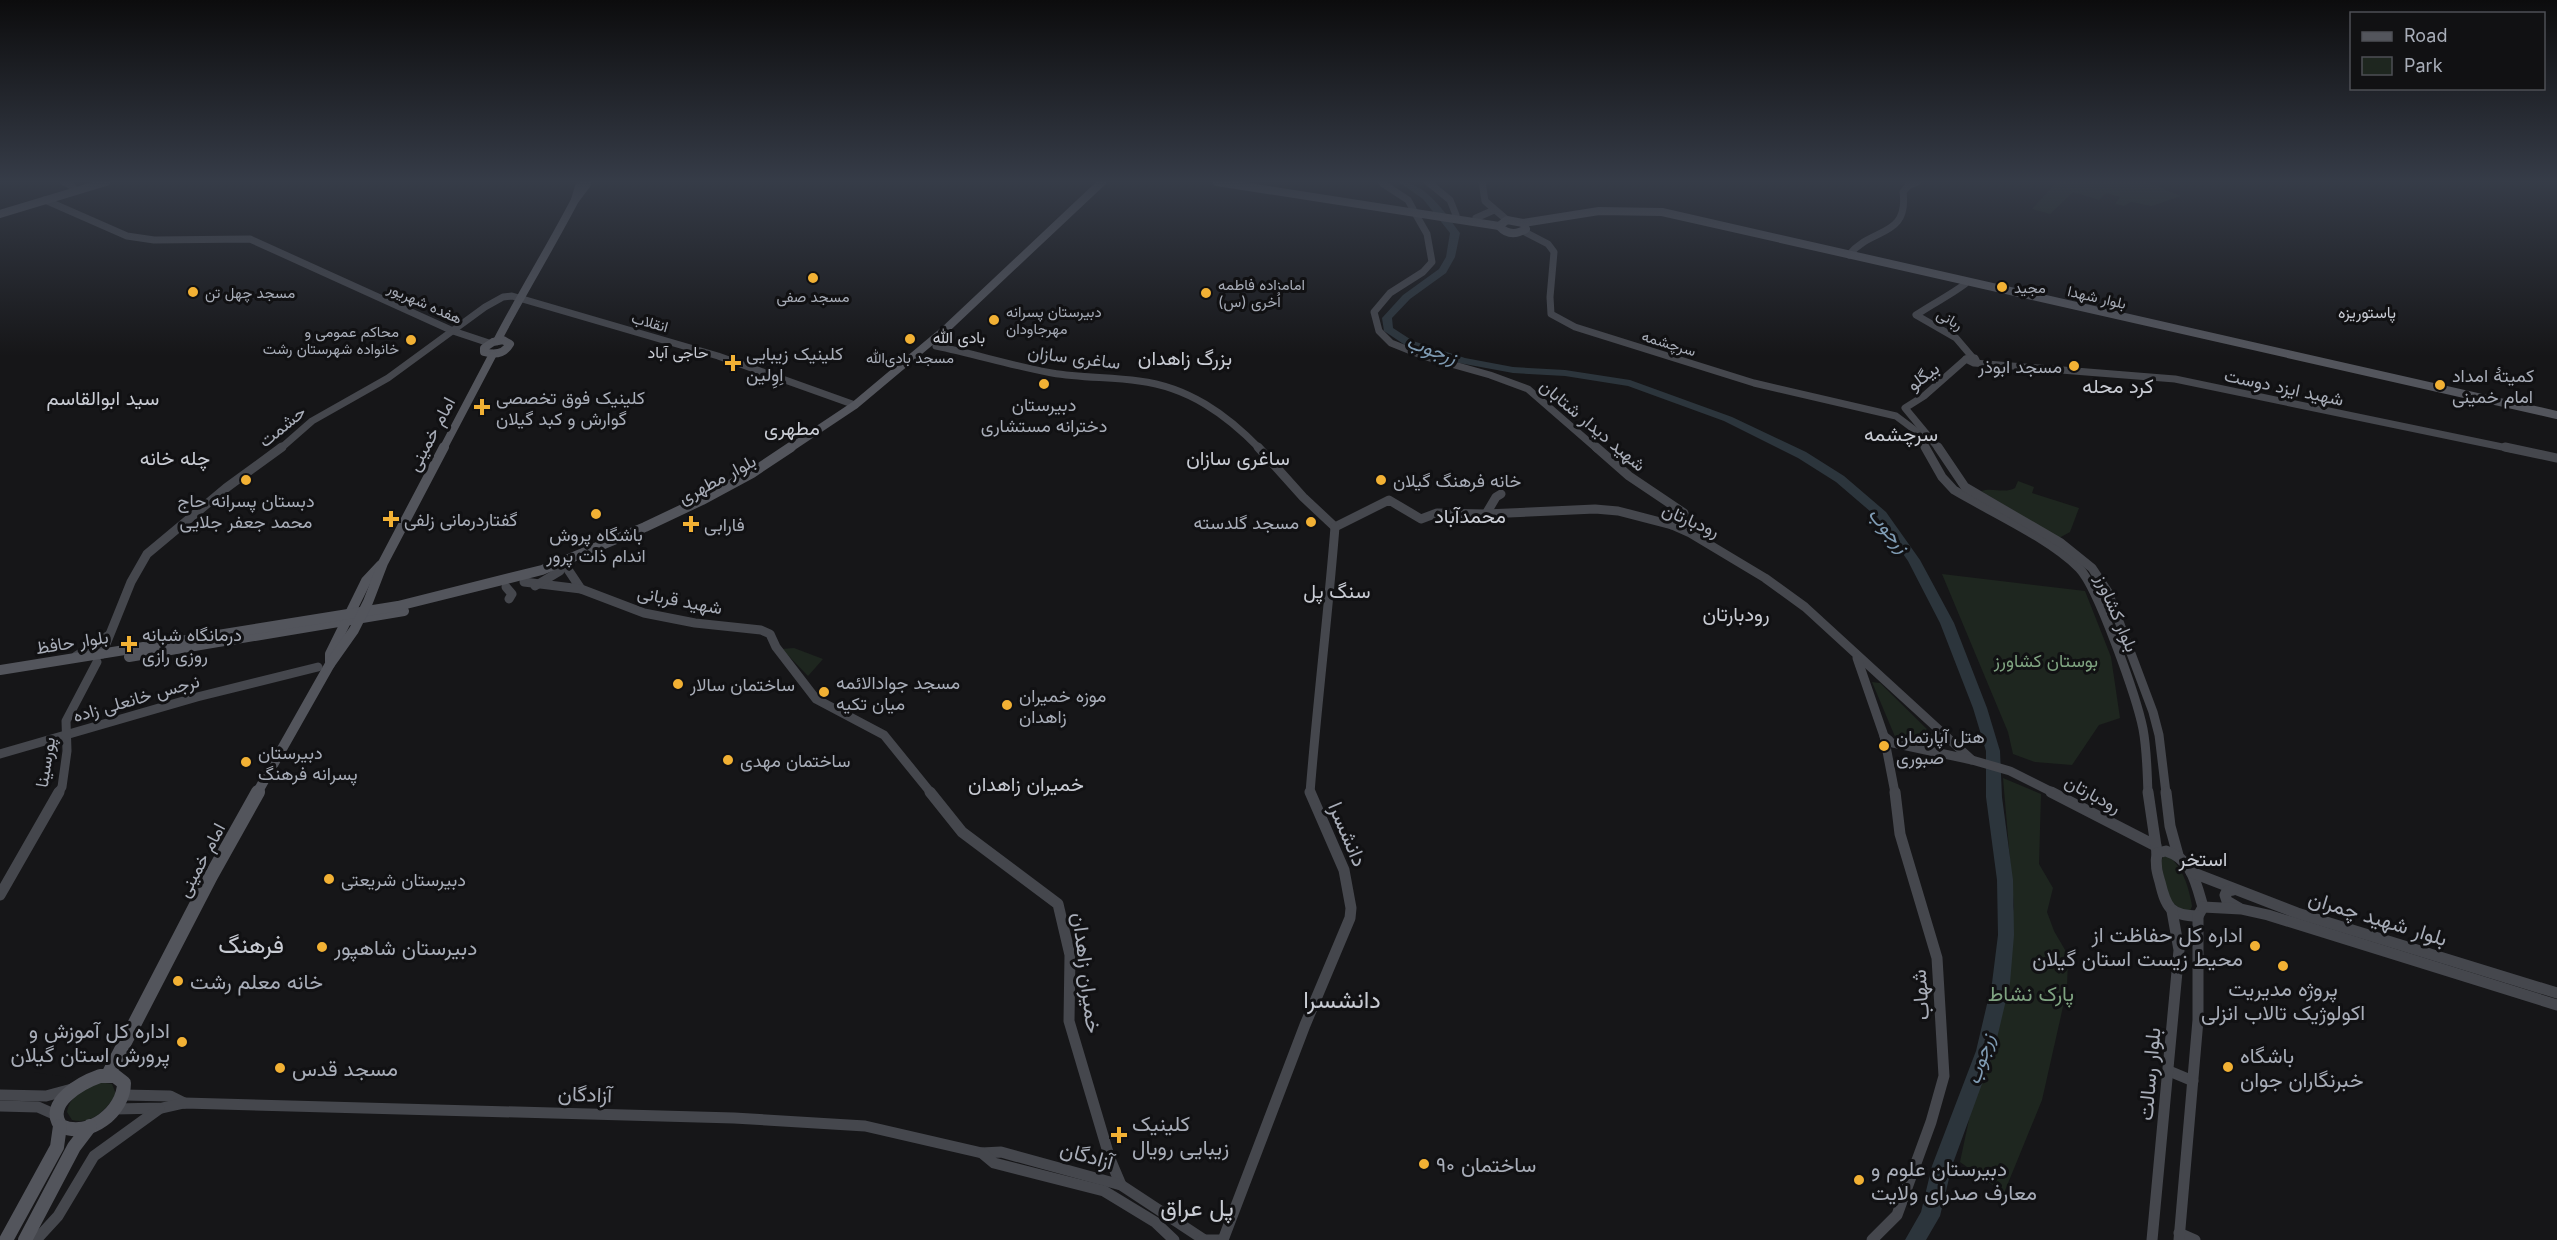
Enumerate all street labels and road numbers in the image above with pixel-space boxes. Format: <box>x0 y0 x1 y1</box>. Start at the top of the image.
street label: هفده شهریور <box>384 278 465 328</box>
street label: بلوار شهدا <box>2066 281 2128 313</box>
street label: ربانی <box>1933 304 1967 335</box>
street label: انقلاب <box>629 308 671 336</box>
street label: سرچشمه <box>1639 326 1698 361</box>
street label: ساغری سازان <box>1026 341 1122 374</box>
street label: بیگلو <box>1903 357 1944 396</box>
street label: شهید ایزد دوست <box>2222 364 2346 411</box>
street label: شهید دیدار شتابان <box>1535 375 1650 476</box>
street label: امام خمینی <box>403 393 461 476</box>
street label: حشمت <box>254 401 310 451</box>
street label: بلوار مطهری <box>675 450 760 509</box>
street label: رودبارتان <box>1659 499 1723 542</box>
street label: بلوار کشاورز <box>2090 570 2143 655</box>
street label: شهید قربانی <box>636 581 724 619</box>
street label: بلوار حافظ <box>34 626 110 659</box>
street label: نرجس خانعلی زاده <box>70 670 202 727</box>
street label: پورسینا <box>31 735 61 789</box>
street label: رودبارتان <box>2061 771 2125 818</box>
street label: دانشسرا <box>1322 798 1373 871</box>
street label: امام خمینی <box>173 819 231 902</box>
street label: بلوار شهید چمران <box>2305 885 2450 953</box>
street label: خمیران زاهدان <box>1066 911 1107 1035</box>
street label: شهاب <box>1906 969 1935 1021</box>
street label: بلوار رسالت <box>2132 1026 2167 1122</box>
street label: آزادگان <box>557 1081 615 1109</box>
street label: آزادگان <box>1057 1135 1119 1176</box>

